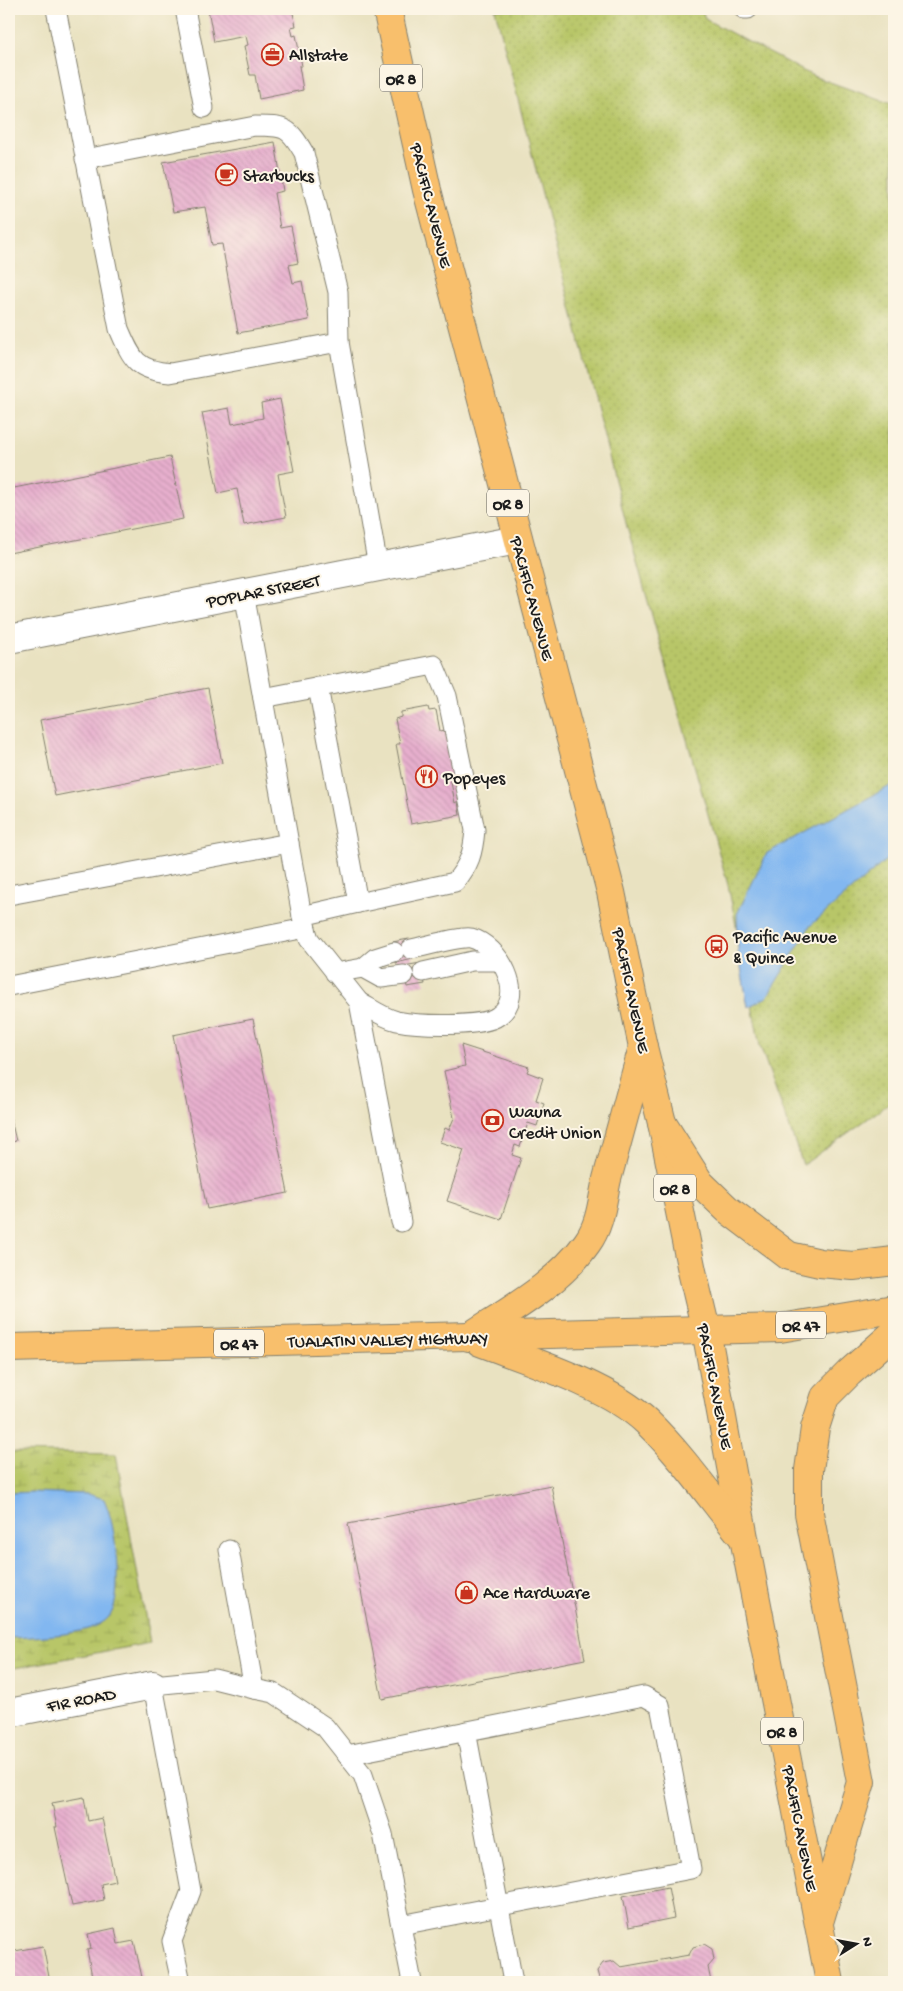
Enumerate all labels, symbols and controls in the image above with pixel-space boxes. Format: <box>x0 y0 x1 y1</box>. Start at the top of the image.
office icon: Allstate <box>261 42 285 66</box>
place label: Allstate <box>289 46 349 67</box>
road number: OR 8 <box>380 64 422 92</box>
street label: PACIFIC AVENUE <box>404 140 455 271</box>
cafe icon: Starbucks <box>215 163 239 187</box>
place label: Starbucks <box>243 167 315 188</box>
road number: OR 8 <box>487 489 529 516</box>
street label: PACIFIC AVENUE <box>504 533 557 664</box>
street label: POPLAR STREET <box>204 571 323 614</box>
restaurant icon: Popeyes <box>415 765 439 789</box>
place label: Popeyes <box>442 769 507 790</box>
street label: PACIFIC AVENUE <box>606 925 653 1056</box>
place label: Pacific Avenue & Quince <box>732 928 838 970</box>
bus stop icon: Pacific Avenue & Quince <box>705 934 729 958</box>
place label: Wauna Credit Union <box>509 1103 602 1145</box>
bank icon: Wauna Credit Union <box>481 1109 505 1133</box>
road number: OR 8 <box>654 1174 696 1202</box>
road number: OR 47 <box>776 1312 826 1338</box>
street label: PACIFIC AVENUE <box>691 1321 736 1452</box>
street label: TUALATIN VALLEY HIGHWAY <box>287 1329 488 1354</box>
road number: OR 47 <box>214 1330 264 1356</box>
shop icon: Ace Hardware <box>455 1580 479 1604</box>
place label: Ace Hardware <box>483 1584 591 1605</box>
street label: FIR ROAD <box>44 1684 118 1719</box>
road number: OR 8 <box>761 1718 803 1744</box>
street label: PACIFIC AVENUE <box>776 1763 821 1894</box>
north arrow <box>830 1918 880 1968</box>
text: N <box>857 1936 876 1948</box>

